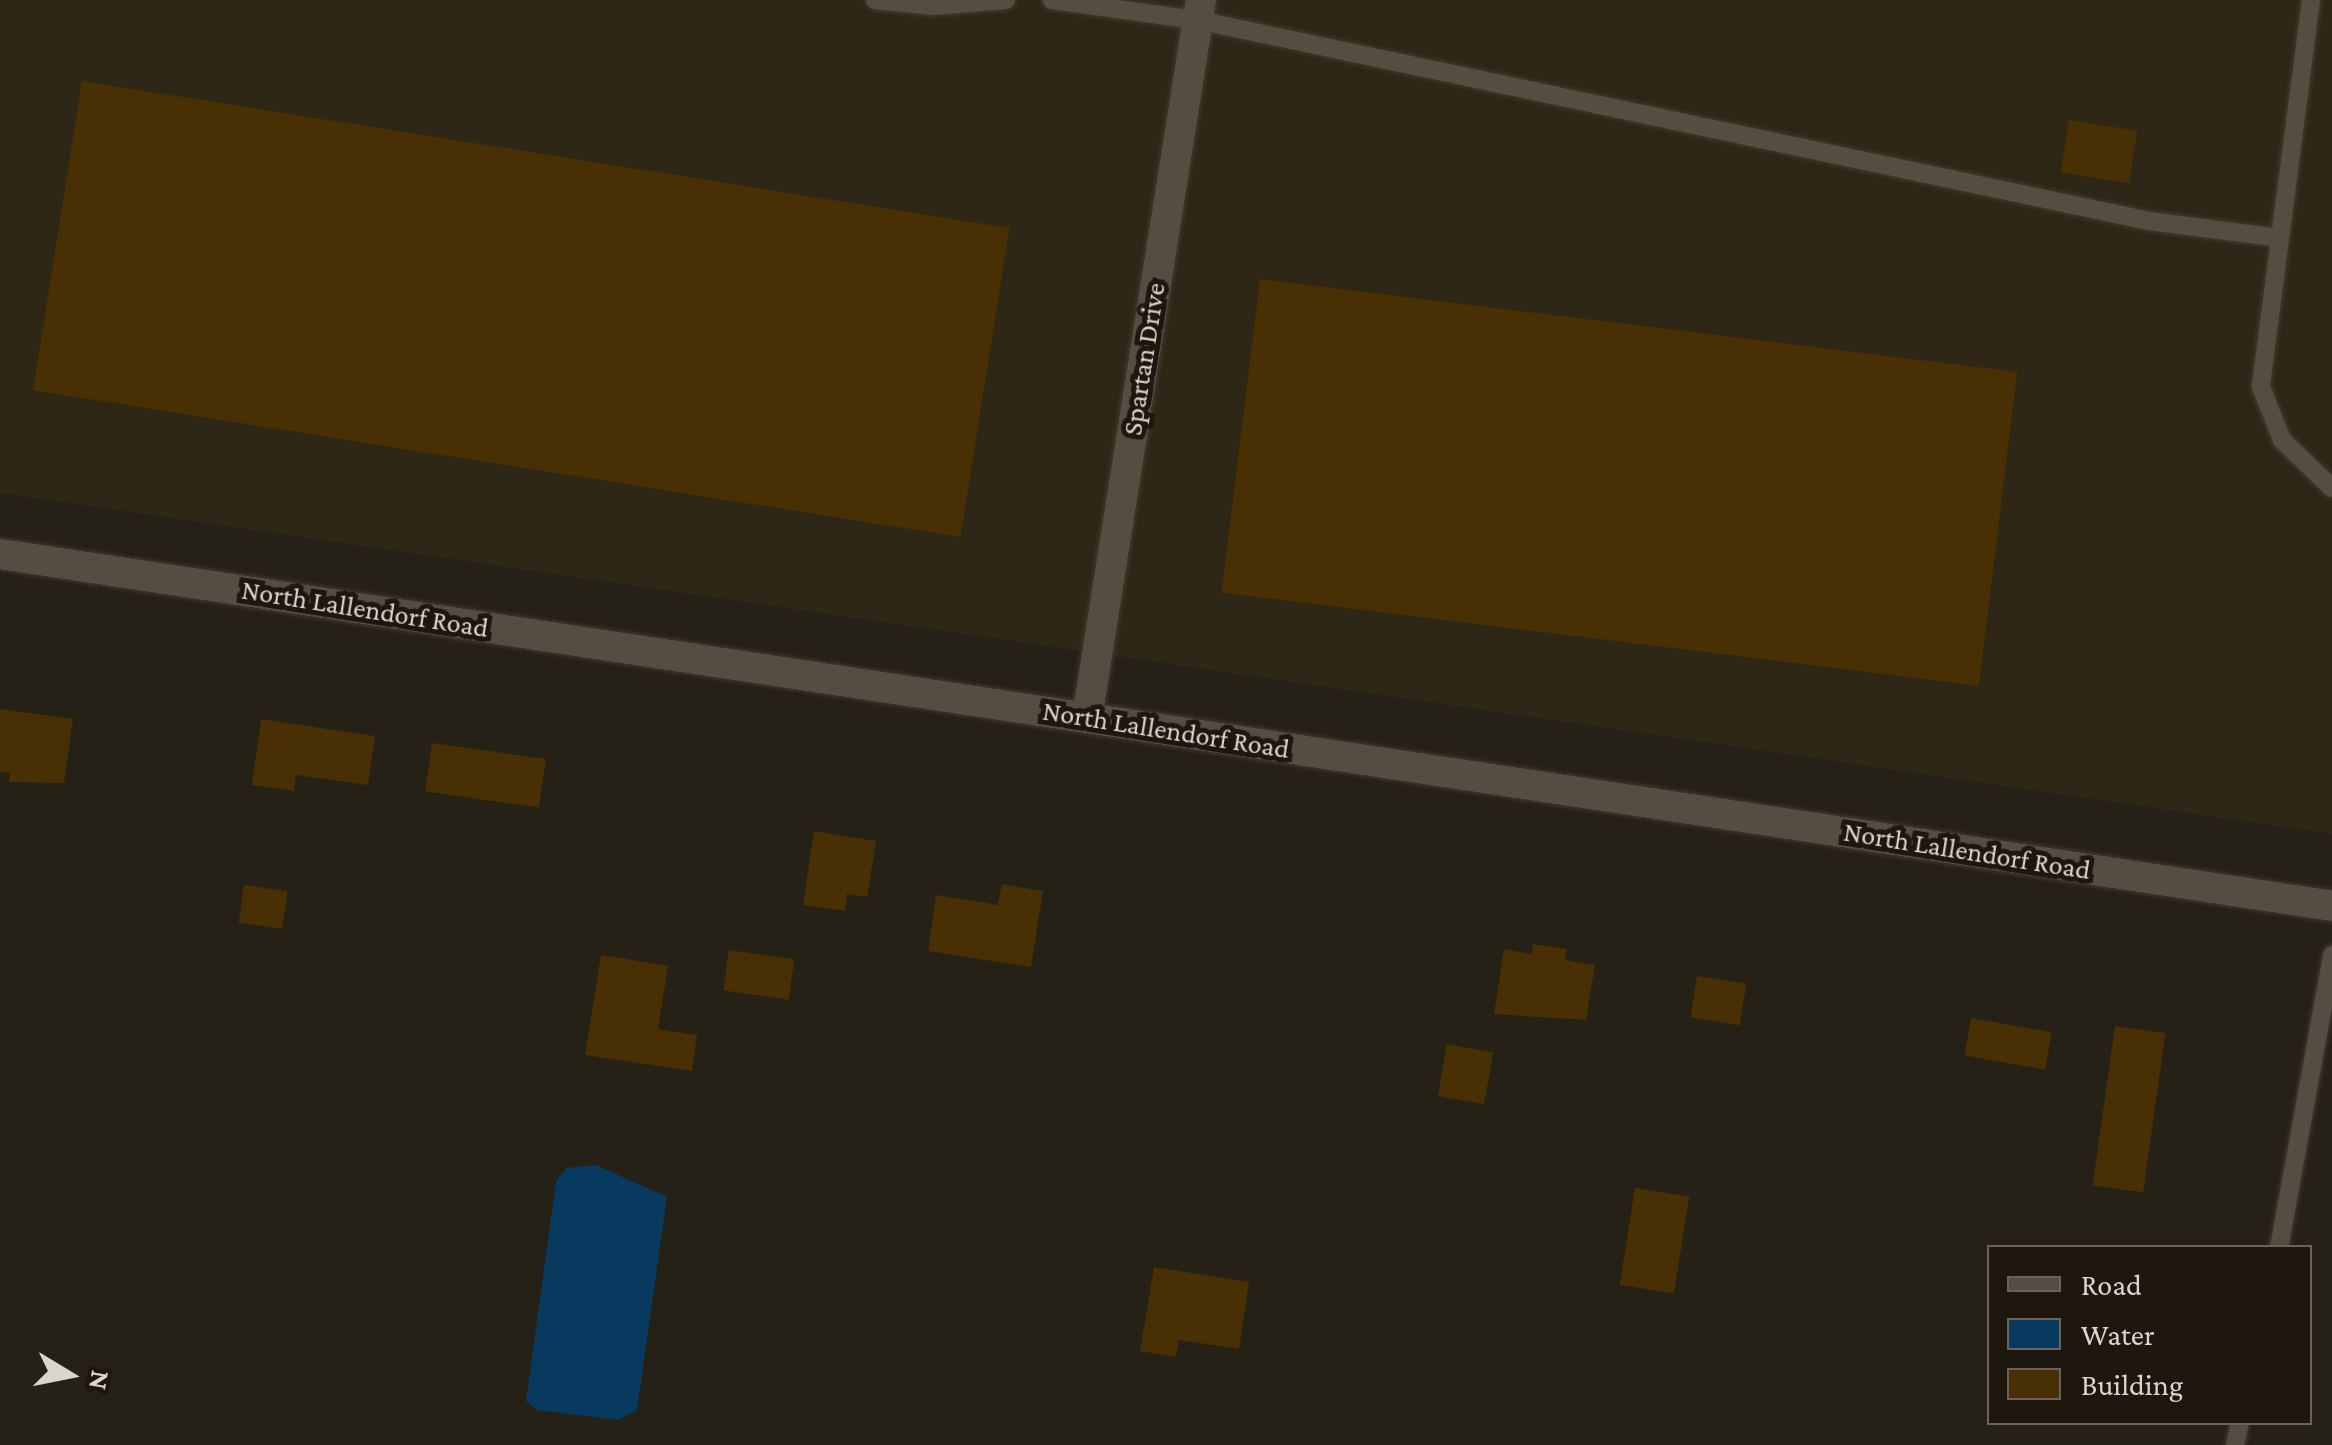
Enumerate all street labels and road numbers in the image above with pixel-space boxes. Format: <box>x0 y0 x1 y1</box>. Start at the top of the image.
street label: Spartan Drive <box>1115 280 1173 438</box>
street label: North Lallendorf Road <box>239 573 491 645</box>
street label: North Lallendorf Road <box>1040 694 1292 766</box>
street label: North Lallendorf Road <box>1841 815 2093 887</box>

